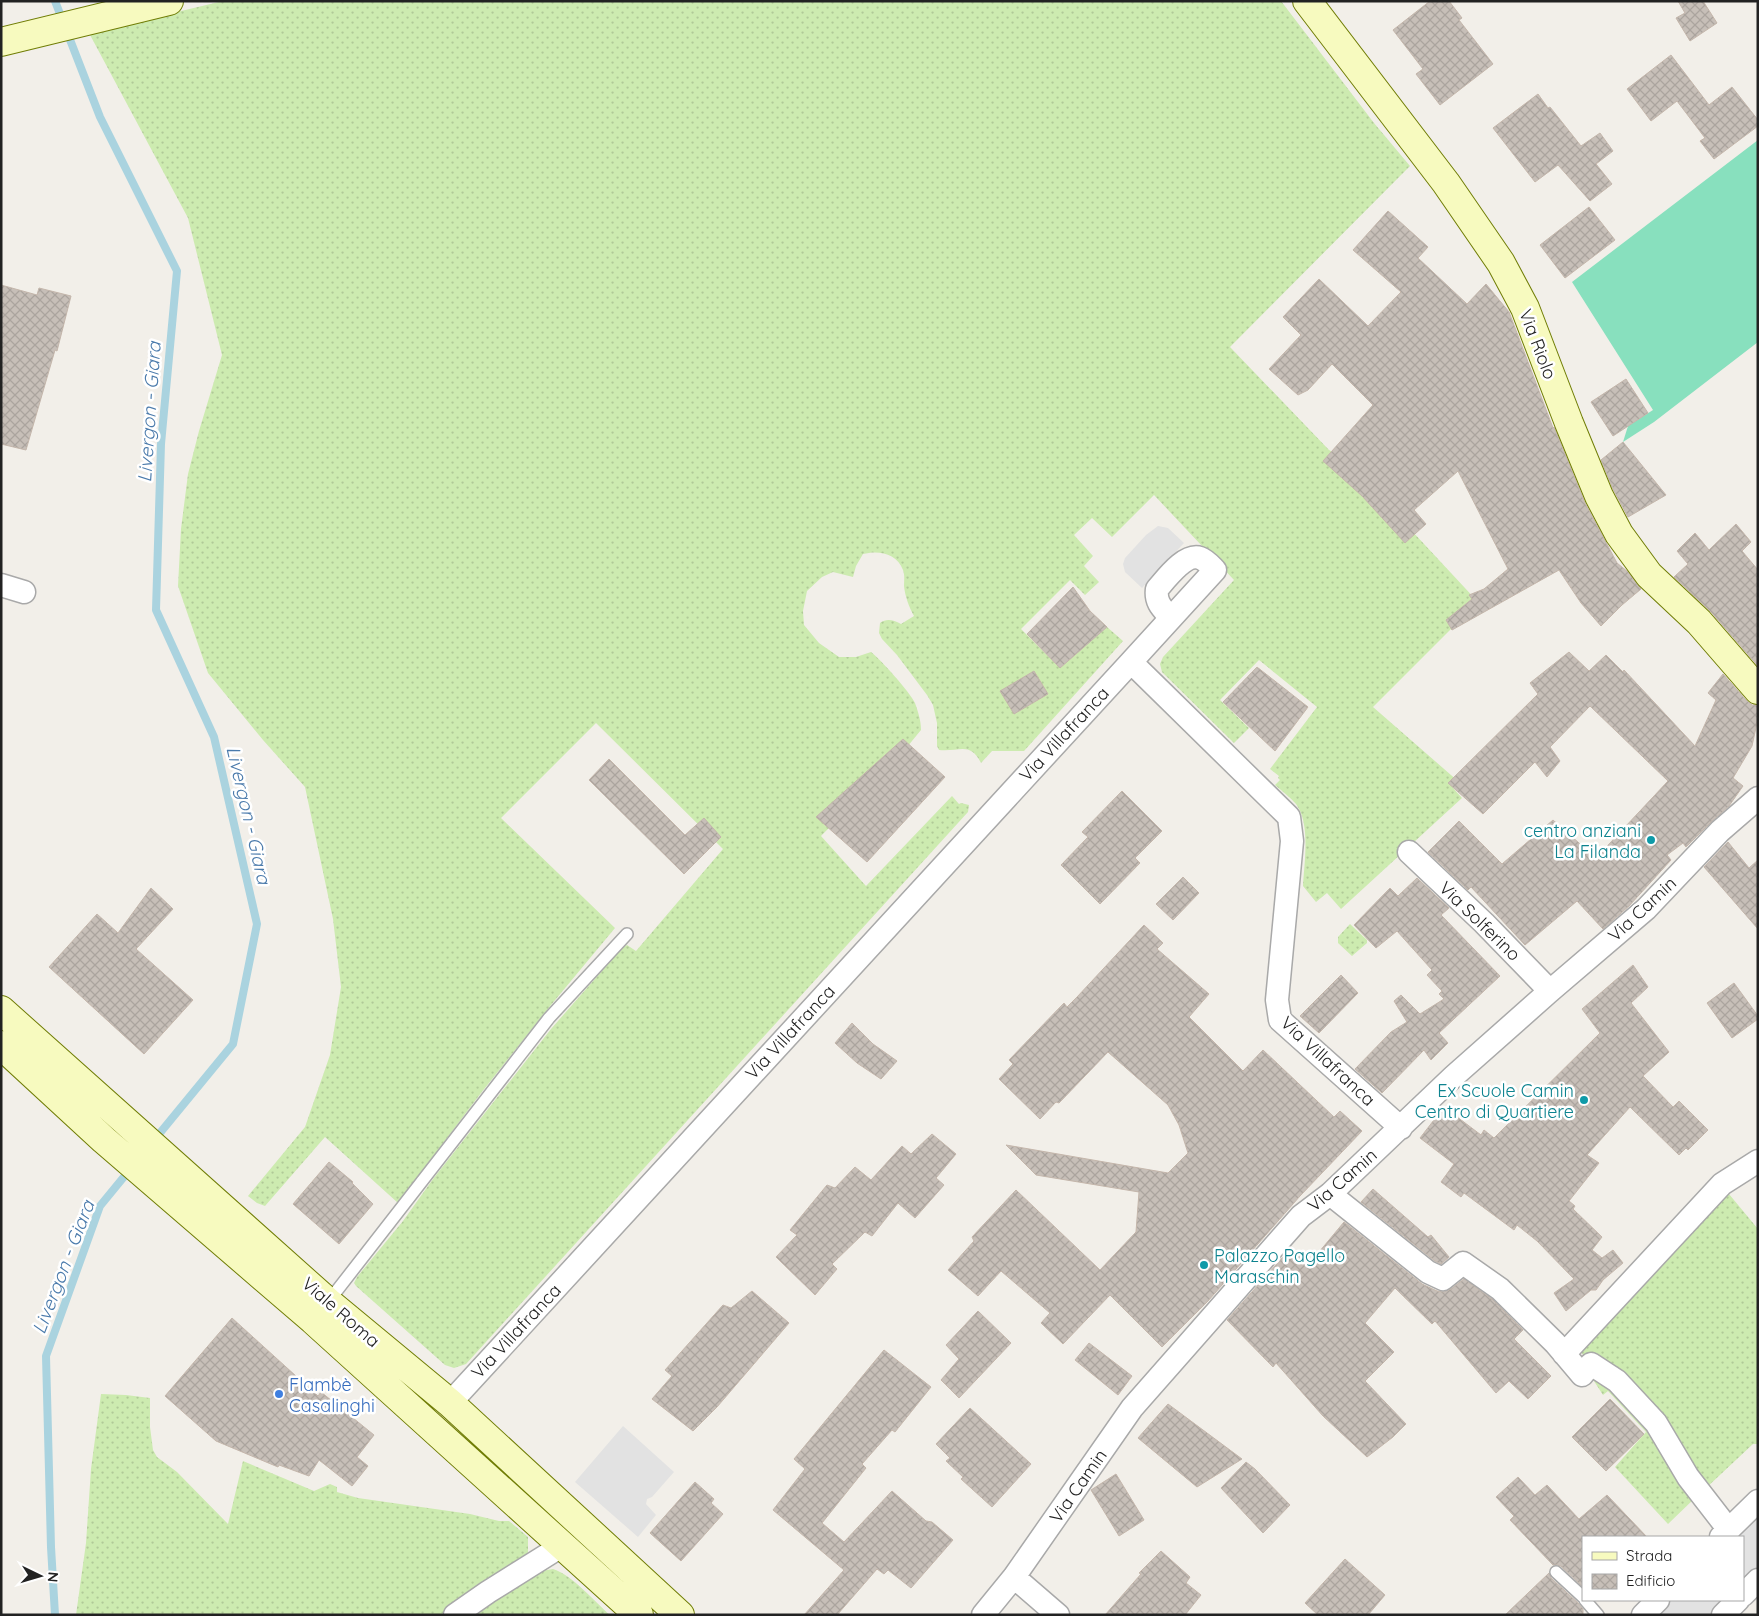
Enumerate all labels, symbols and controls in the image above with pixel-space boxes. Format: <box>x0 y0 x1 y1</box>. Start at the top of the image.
street label: Via Riolo <box>1514 306 1562 382</box>
water label: Livergon - Giara <box>132 339 166 483</box>
street label: Via Villafranca <box>1014 682 1114 786</box>
water label: Livergon - Giara <box>221 744 277 888</box>
place label: centro anziani La Filanda <box>1524 819 1641 863</box>
marker: centro anziani La Filanda <box>1645 834 1657 846</box>
street label: Via Camin <box>1603 872 1681 946</box>
street label: Via Solferino <box>1434 876 1526 966</box>
street label: Via Villafranca <box>740 980 840 1084</box>
street label: Via Villafranca <box>1276 1011 1380 1111</box>
place label: Ex Scuole Camin Centro di Quartiere <box>1415 1079 1574 1123</box>
marker: Ex Scuole Camin Centro di Quartiere <box>1578 1094 1590 1106</box>
street label: Via Camin <box>1302 1143 1382 1217</box>
water label: Livergon - Giara <box>27 1195 100 1337</box>
place label: Palazzo Pagello Maraschin <box>1214 1244 1345 1288</box>
marker: Palazzo Pagello Maraschin <box>1198 1259 1210 1271</box>
street label: Viale Roma <box>297 1272 385 1352</box>
street label: Via Villafranca <box>466 1279 566 1383</box>
place label: Flambè Casalinghi <box>289 1373 375 1417</box>
marker: Flambè Casalinghi <box>273 1388 285 1400</box>
street label: Via Camin <box>1044 1445 1112 1527</box>
legend <box>1582 1536 1744 1601</box>
text: Strada <box>1626 1546 1672 1565</box>
north arrow <box>15 1551 65 1601</box>
text: N <box>44 1571 62 1583</box>
text: Edificio <box>1626 1571 1675 1590</box>

